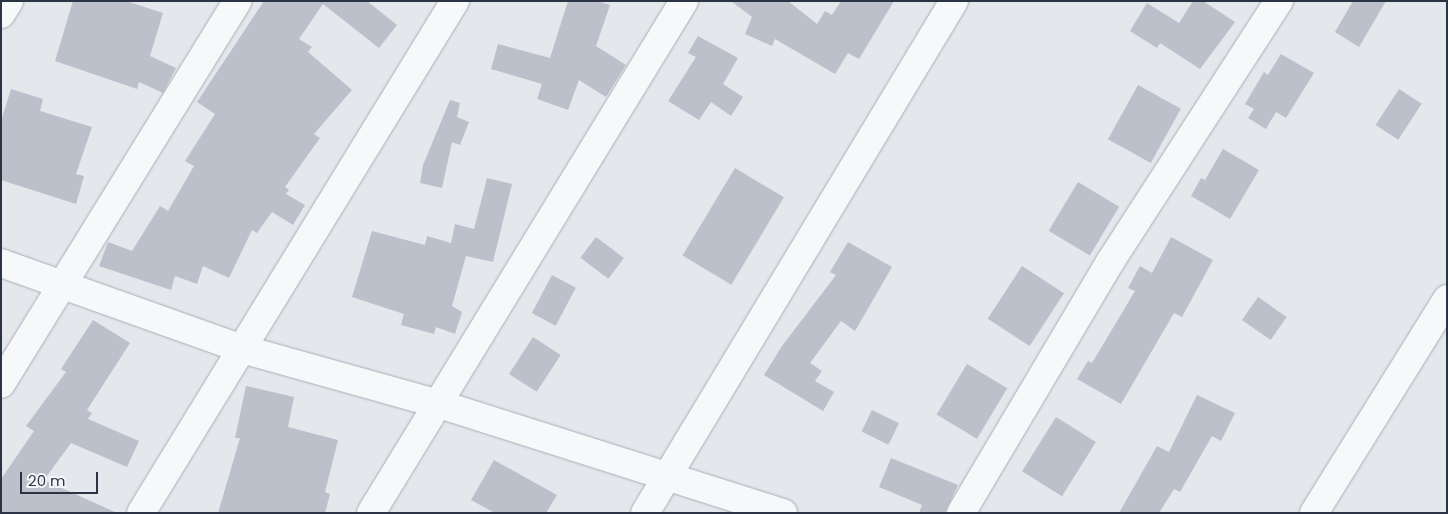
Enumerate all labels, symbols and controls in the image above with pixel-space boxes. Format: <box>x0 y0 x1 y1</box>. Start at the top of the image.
scale bar <box>22 462 100 494</box>
text: 20 m <box>28 470 66 491</box>

